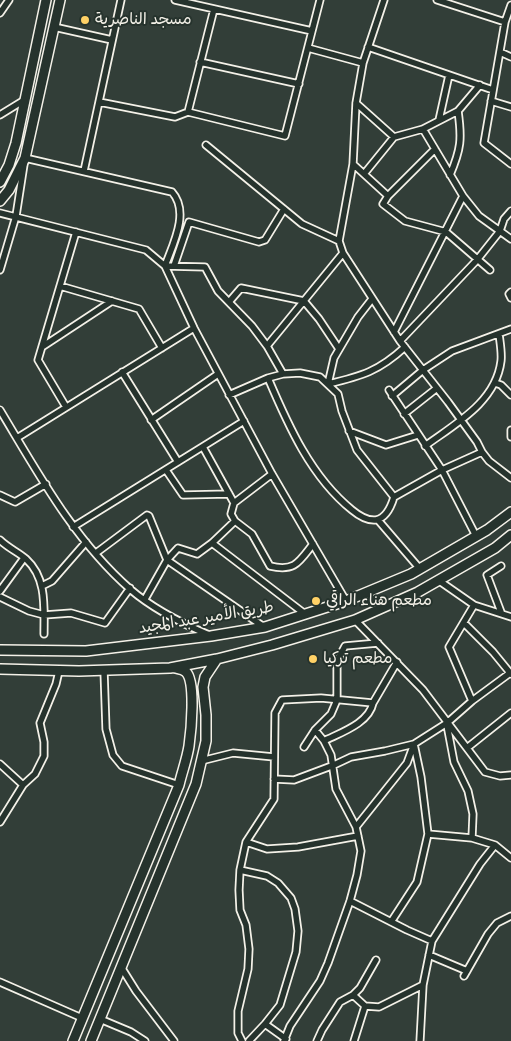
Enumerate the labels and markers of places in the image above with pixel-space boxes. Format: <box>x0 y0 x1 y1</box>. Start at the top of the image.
place label: مسجد الناصرية <box>95 10 192 30</box>
marker: مسجد الناصرية <box>79 14 91 26</box>
place label: مطعم هناء الراقي <box>326 591 432 611</box>
marker: مطعم هناء الراقي <box>310 595 322 607</box>
place label: مطعم تركيا <box>323 649 392 669</box>
marker: مطعم تركيا <box>307 653 319 665</box>

